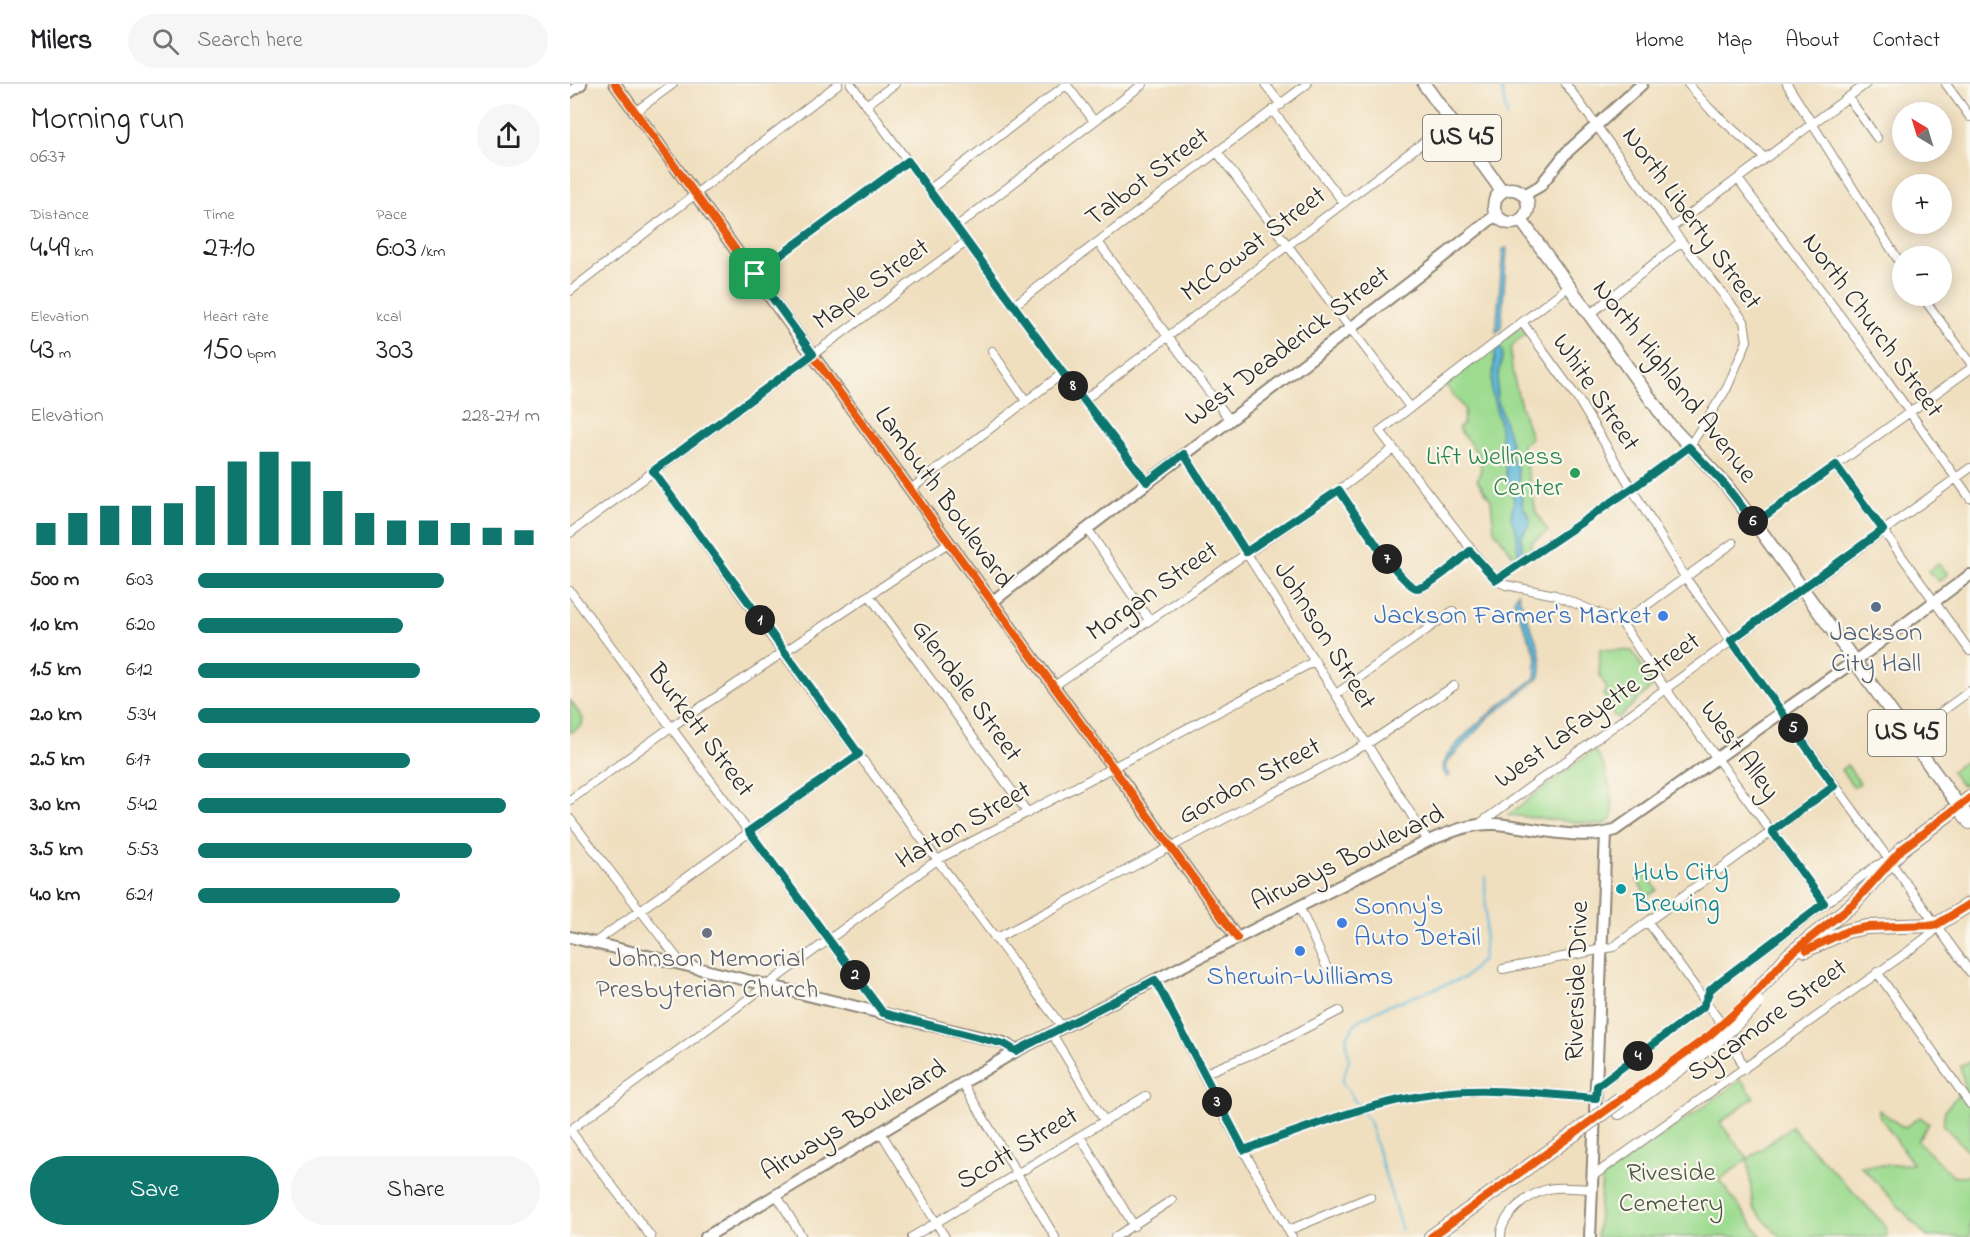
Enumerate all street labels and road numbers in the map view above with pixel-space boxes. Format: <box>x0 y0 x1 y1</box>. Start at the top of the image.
road number: US 45 <box>1423 115 1501 161</box>
street label: Talbot Street <box>1078 118 1218 238</box>
street label: North Liberty Street <box>1611 119 1771 319</box>
street label: McCowat Street <box>1173 177 1335 313</box>
street label: North Church Street <box>1791 225 1953 427</box>
street label: Maple Street <box>805 229 939 341</box>
street label: West Deaderick Street <box>1177 257 1399 437</box>
street label: North Highland Avenue <box>1582 272 1767 493</box>
street label: White Street <box>1541 326 1649 460</box>
street label: Lambuth Boulevard <box>864 399 1022 597</box>
street label: Morgan Street <box>1079 532 1227 652</box>
street label: Johnson Street <box>1263 554 1385 718</box>
street label: Glendale Street <box>901 612 1031 770</box>
street label: West Lafayette Street <box>1487 623 1709 799</box>
street label: Burkett Street <box>636 655 763 806</box>
street label: West Alley <box>1689 693 1789 809</box>
road number: US 45 <box>1868 710 1946 756</box>
street label: Gordon Street <box>1172 728 1328 836</box>
street label: Hatton Street <box>889 771 1039 881</box>
street label: Airways Boulevard <box>1245 795 1451 923</box>
street label: Riverside Drive <box>1556 899 1600 1062</box>
street label: Sycamore Street <box>1680 949 1856 1093</box>
street label: Airways Boulevard <box>754 1050 954 1192</box>
street label: Scott Street <box>950 1097 1086 1201</box>

